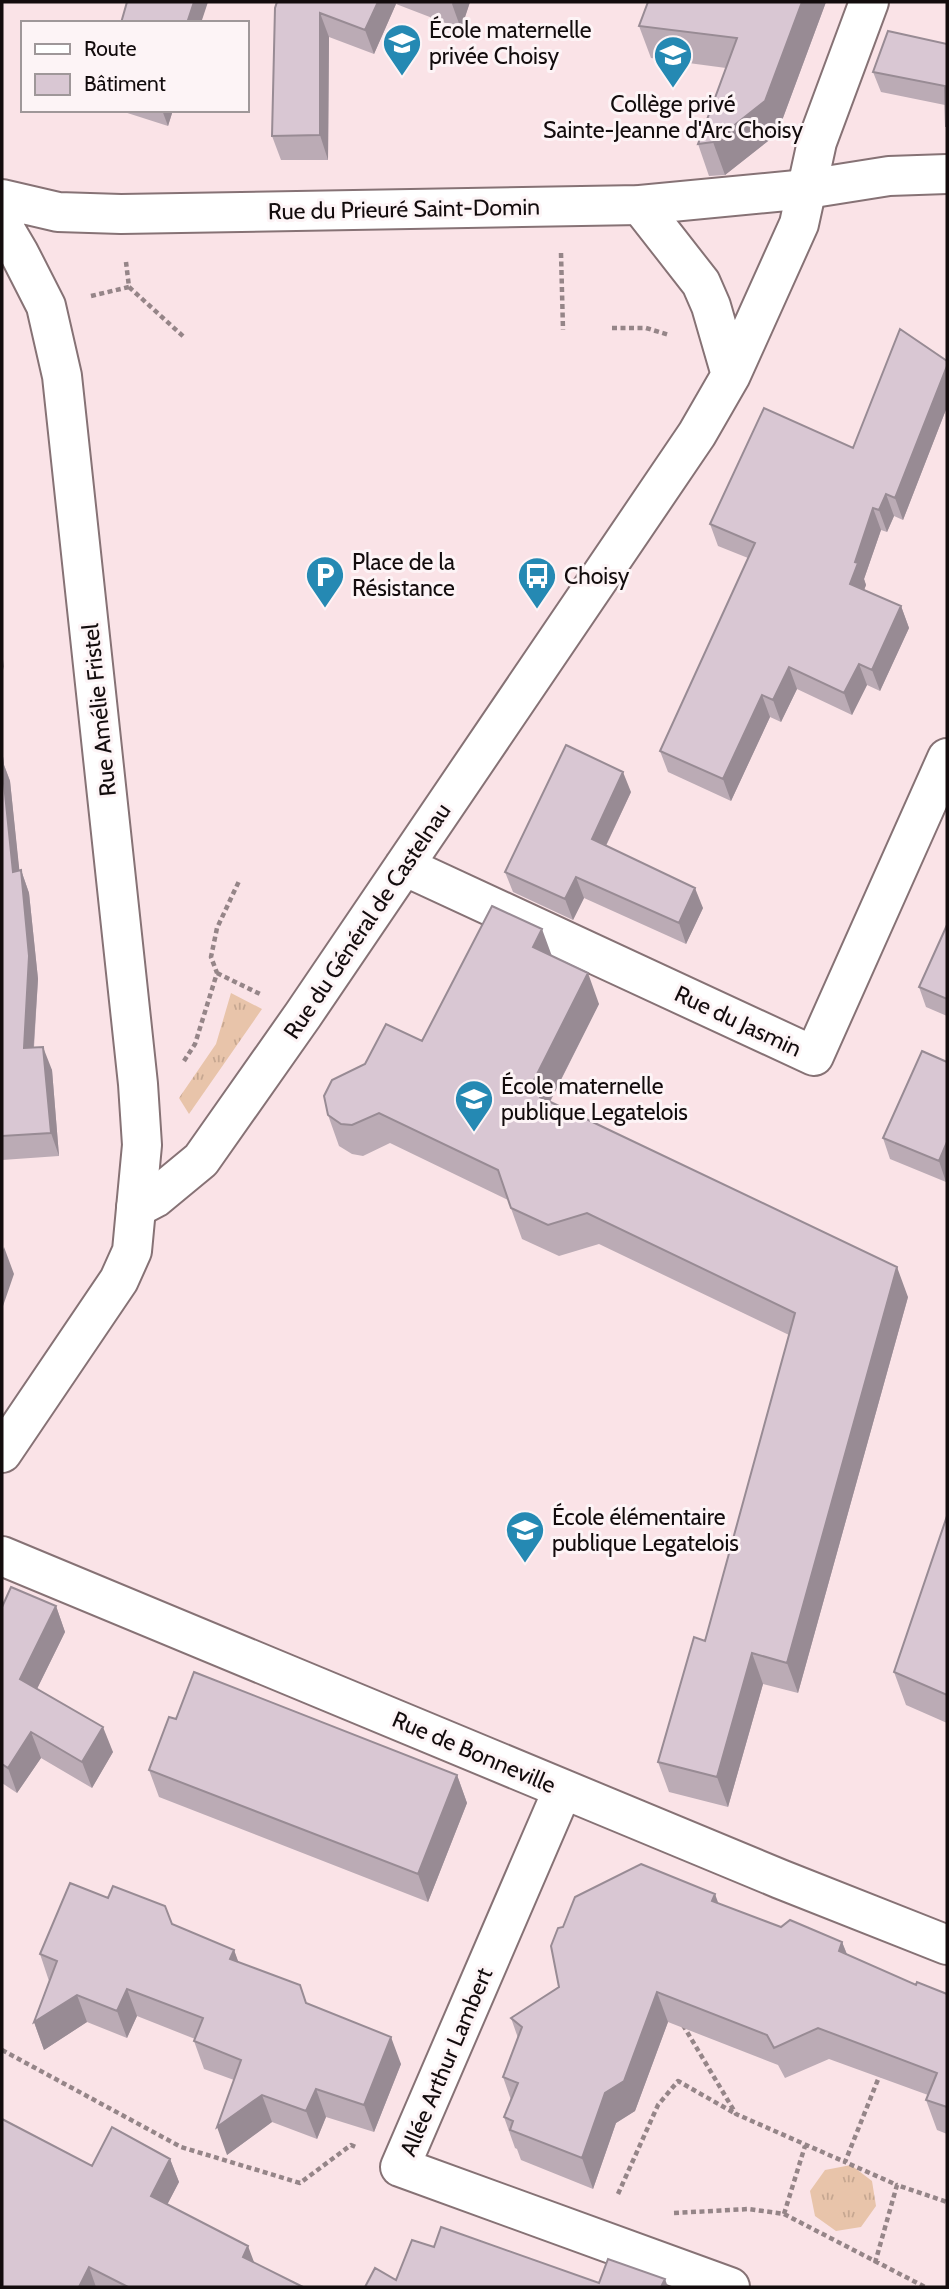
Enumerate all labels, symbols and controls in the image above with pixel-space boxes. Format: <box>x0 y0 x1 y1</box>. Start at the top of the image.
place label: École maternelle privée Choisy <box>429 15 592 70</box>
legend <box>21 21 248 112</box>
school or university icon: École maternelle privée Choisy <box>381 22 423 77</box>
school or university icon: Collège privé Sainte-Jeanne d'Arc Choisy <box>652 34 694 89</box>
text: Route <box>84 36 137 61</box>
text: Bâtiment <box>84 71 166 96</box>
place label: Collège privé Sainte-Jeanne d'Arc Choisy <box>543 90 803 144</box>
street label: Rue du Prieuré Saint-Domin <box>268 193 540 225</box>
place label: Place de la Résistance <box>352 548 455 602</box>
parking icon: Place de la Résistance <box>304 554 346 609</box>
bus stop icon: Choisy <box>516 555 558 610</box>
place label: Choisy <box>564 562 630 590</box>
street label: Rue Amélie Fristel <box>76 622 122 798</box>
street label: Rue du Général de Castelnau <box>278 798 456 1044</box>
street label: Rue du Jasmin <box>670 979 806 1063</box>
place label: École maternelle publique Legatelois <box>501 1071 688 1126</box>
school or university icon: École maternelle publique Legatelois <box>453 1078 495 1133</box>
place label: École élémentaire publique Legatelois <box>552 1502 739 1557</box>
school or university icon: École élémentaire publique Legatelois <box>504 1509 546 1564</box>
street label: Rue de Bonneville <box>388 1705 560 1799</box>
street label: Allée Arthur Lambert <box>394 1963 498 2160</box>

